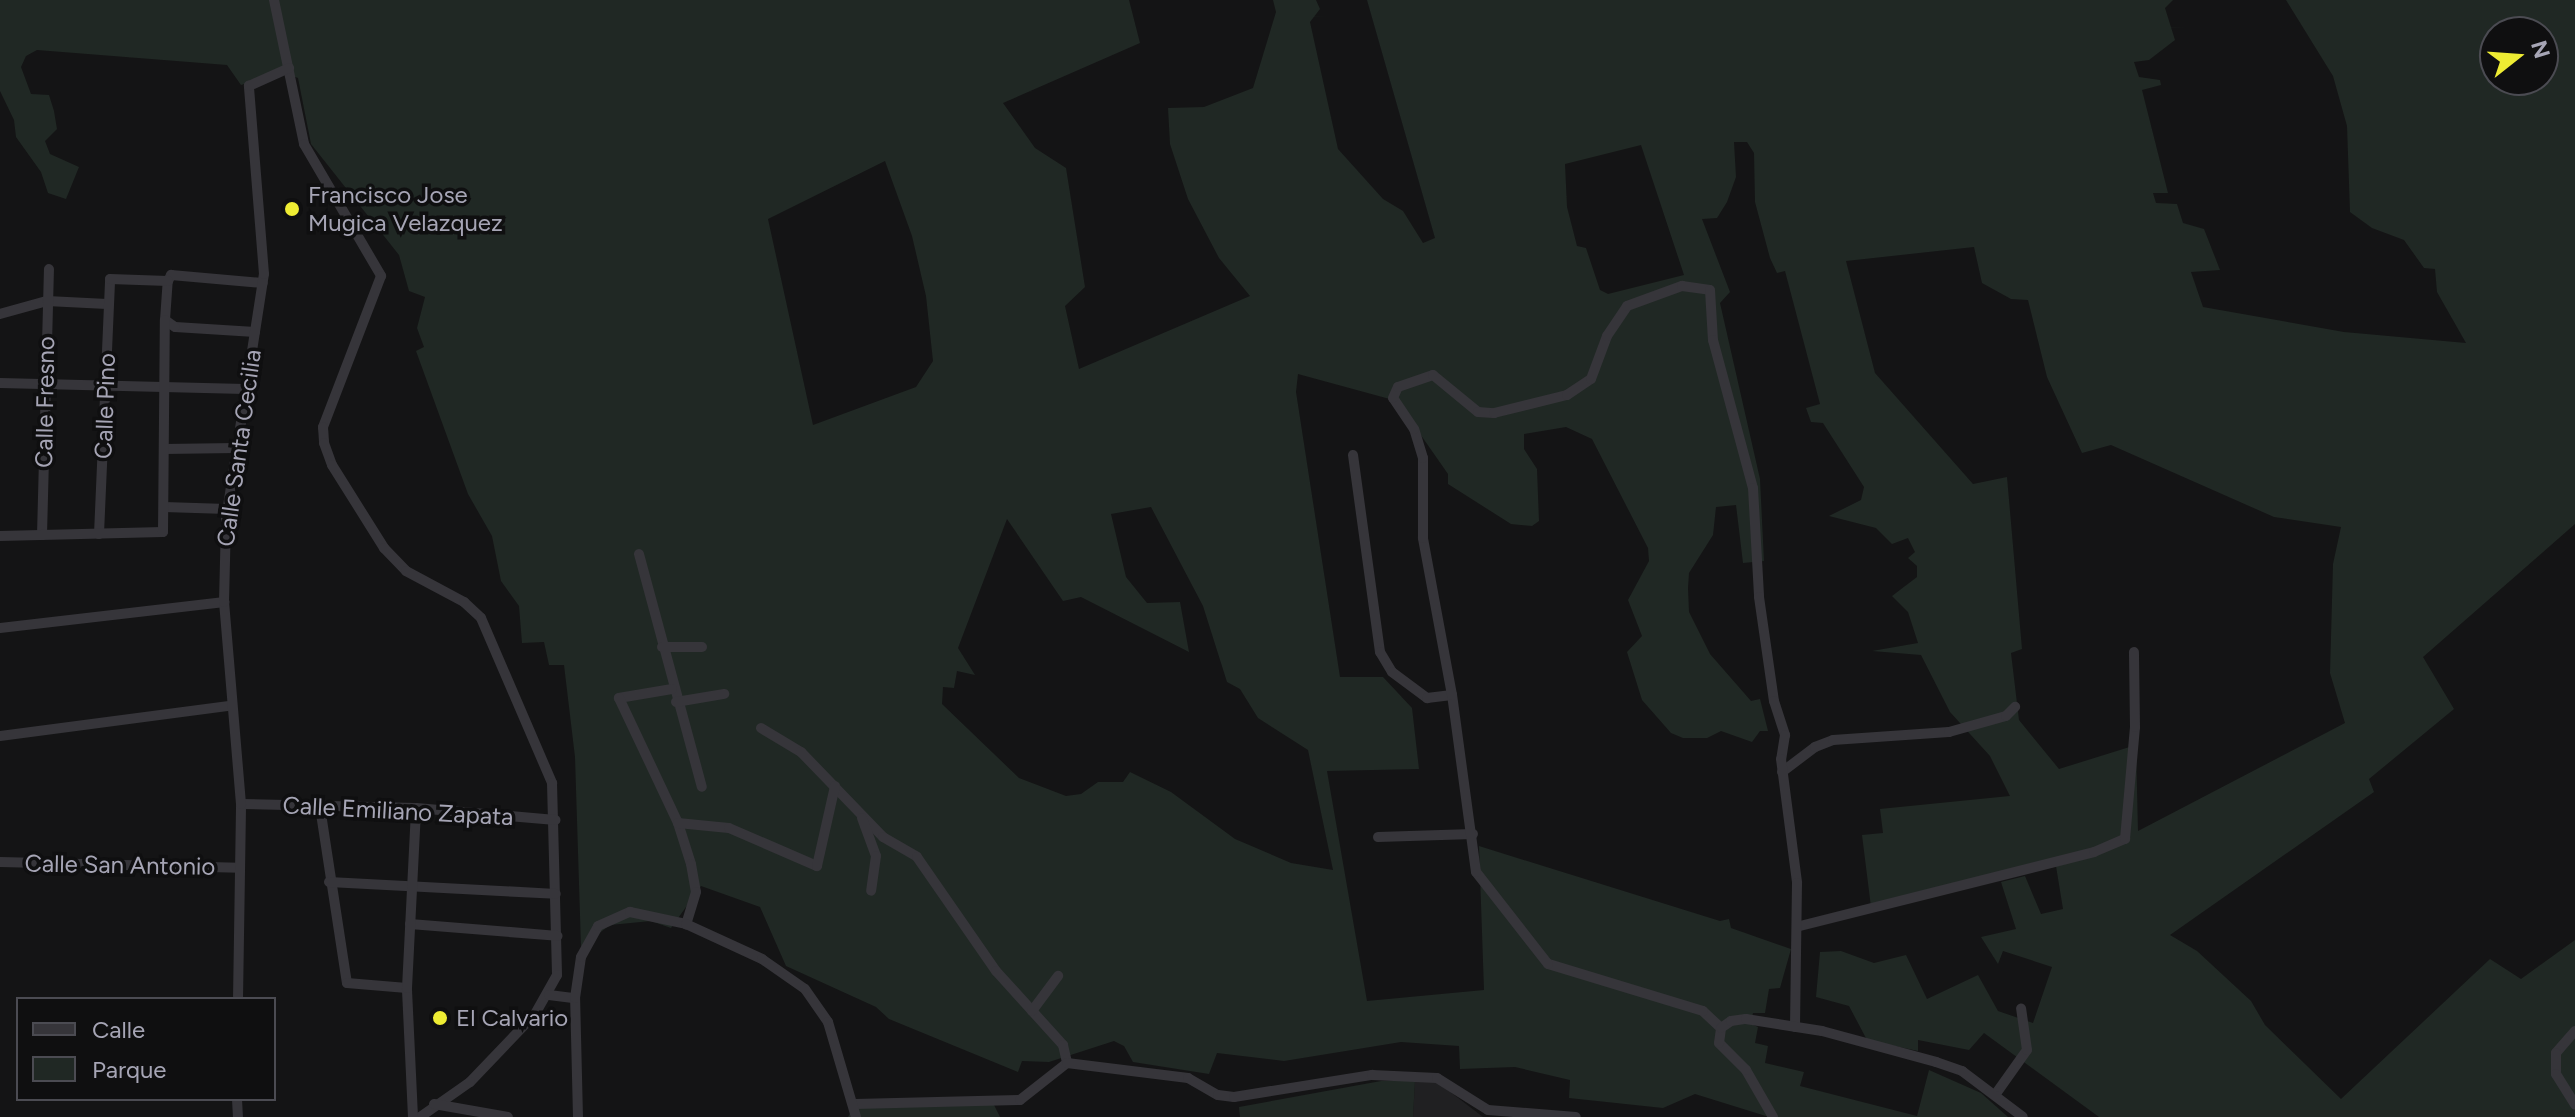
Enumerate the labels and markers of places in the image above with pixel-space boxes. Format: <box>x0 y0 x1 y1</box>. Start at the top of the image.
place label: Francisco Jose Mugica Velazquez <box>308 181 503 237</box>
marker: Francisco Jose Mugica Velazquez <box>283 200 301 218</box>
place label: El Calvario <box>456 1004 568 1032</box>
marker: El Calvario <box>431 1009 449 1027</box>

